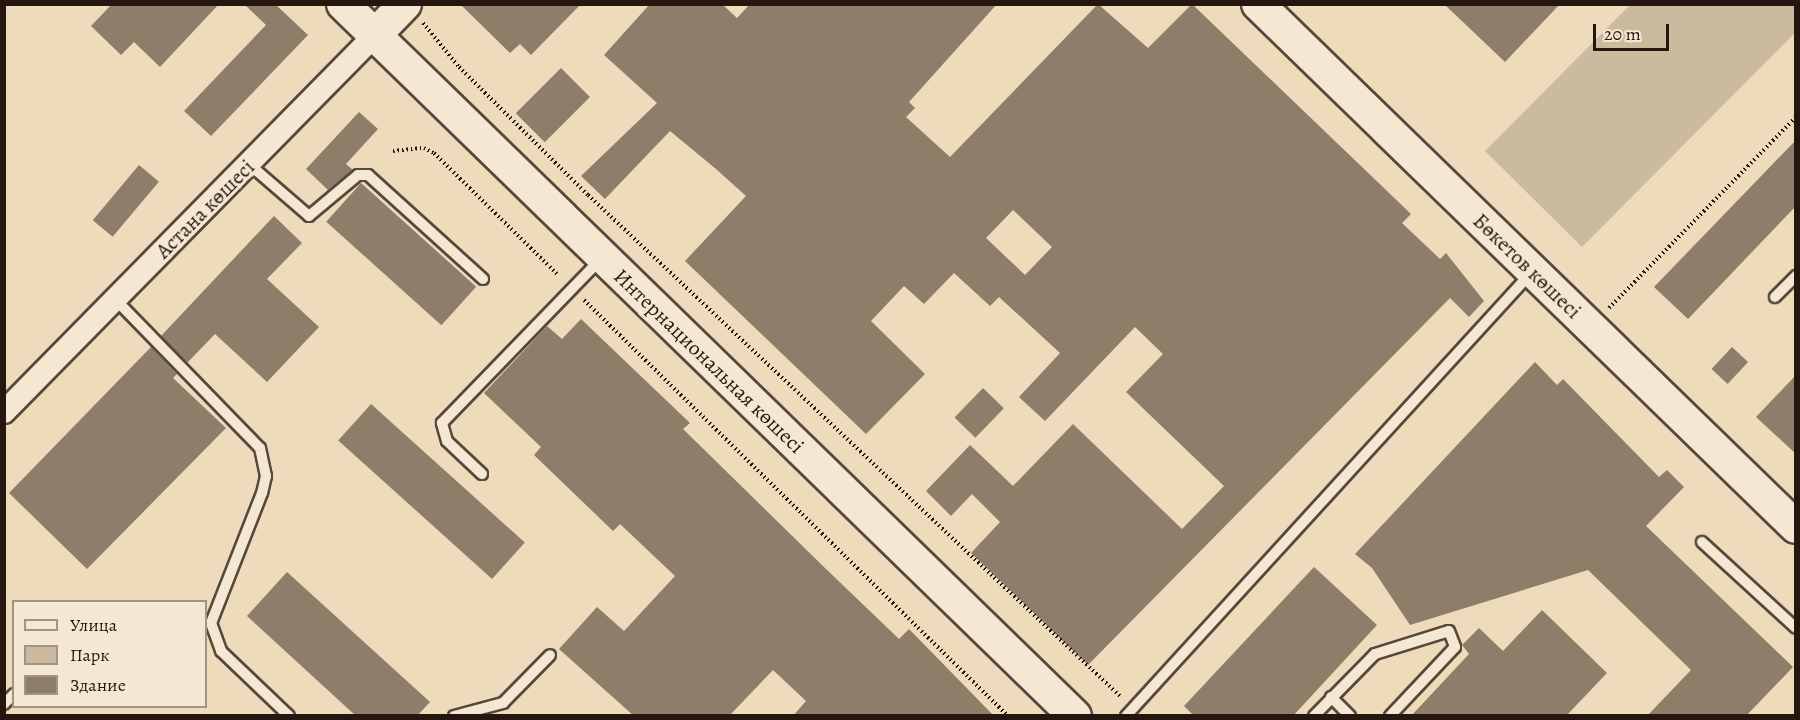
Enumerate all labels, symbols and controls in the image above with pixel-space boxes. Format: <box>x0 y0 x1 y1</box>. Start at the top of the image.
scale bar <box>1596 12 1672 50</box>
text: 20 m <box>1604 22 1641 46</box>
street label: Астана көшесі <box>150 154 260 264</box>
street label: Бөкетов көшесі <box>1468 208 1586 324</box>
street label: Интернациональная көшесі <box>609 263 809 459</box>
legend <box>12 600 207 708</box>
text: Улица <box>70 613 117 637</box>
text: Парк <box>70 643 110 667</box>
text: Здание <box>70 673 126 697</box>

